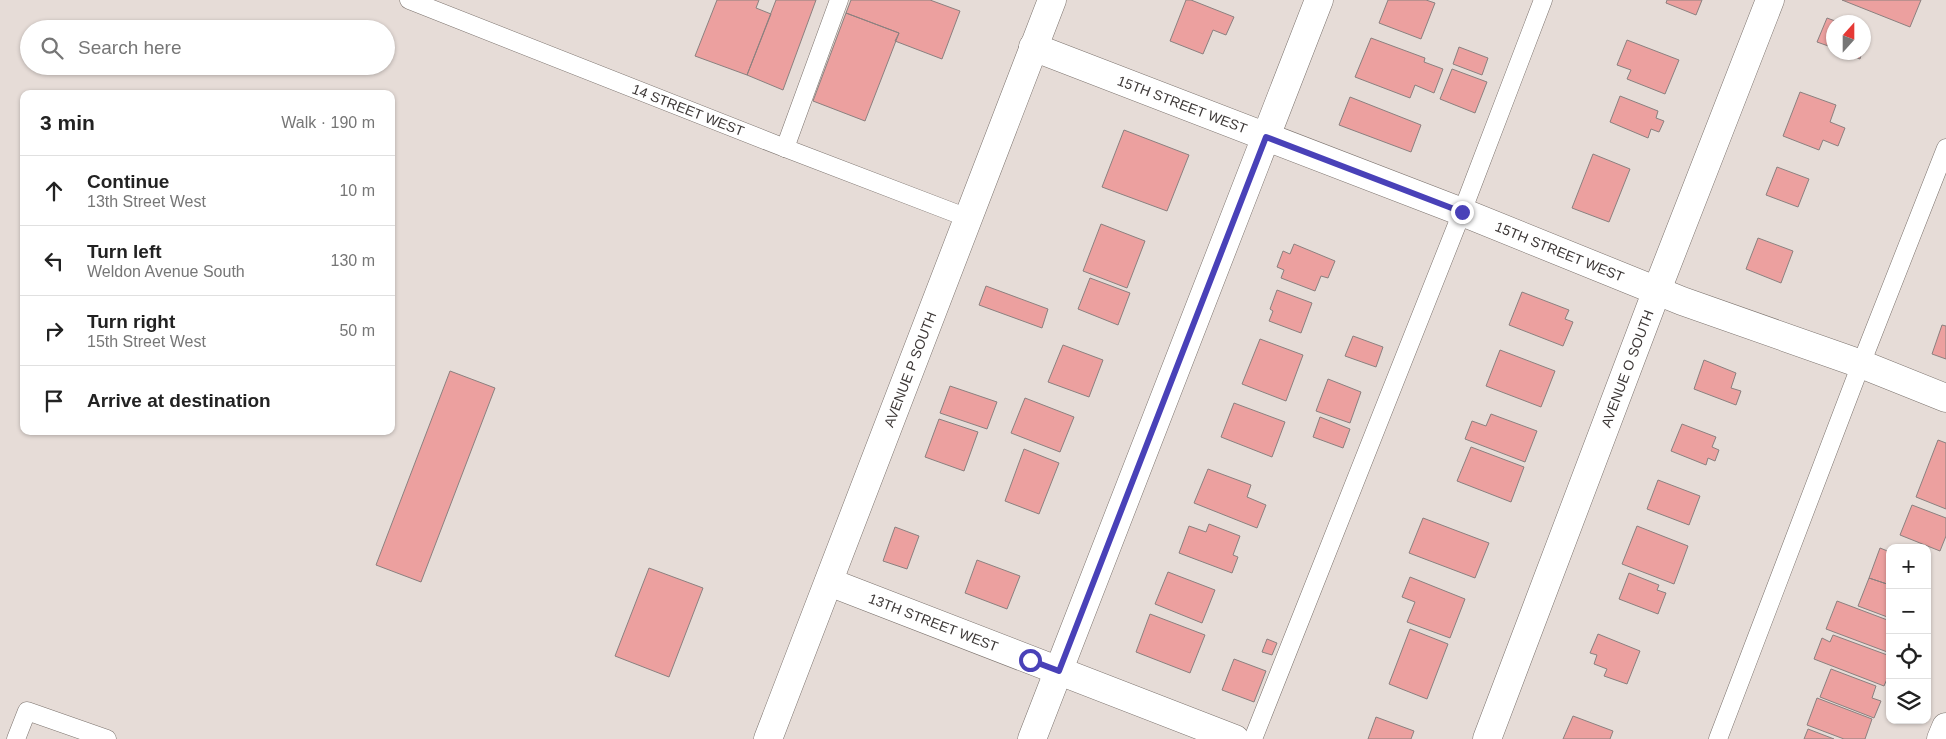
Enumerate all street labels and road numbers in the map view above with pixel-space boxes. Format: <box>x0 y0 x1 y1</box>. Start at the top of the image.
street label: 15TH STREET WEST <box>1115 72 1250 137</box>
street label: 14 STREET WEST <box>630 81 747 139</box>
street label: 15TH STREET WEST <box>1493 218 1627 285</box>
street label: AVENUE O SOUTH <box>1598 308 1657 430</box>
street label: AVENUE P SOUTH <box>881 309 939 429</box>
street label: 13TH STREET WEST <box>866 590 1001 655</box>

